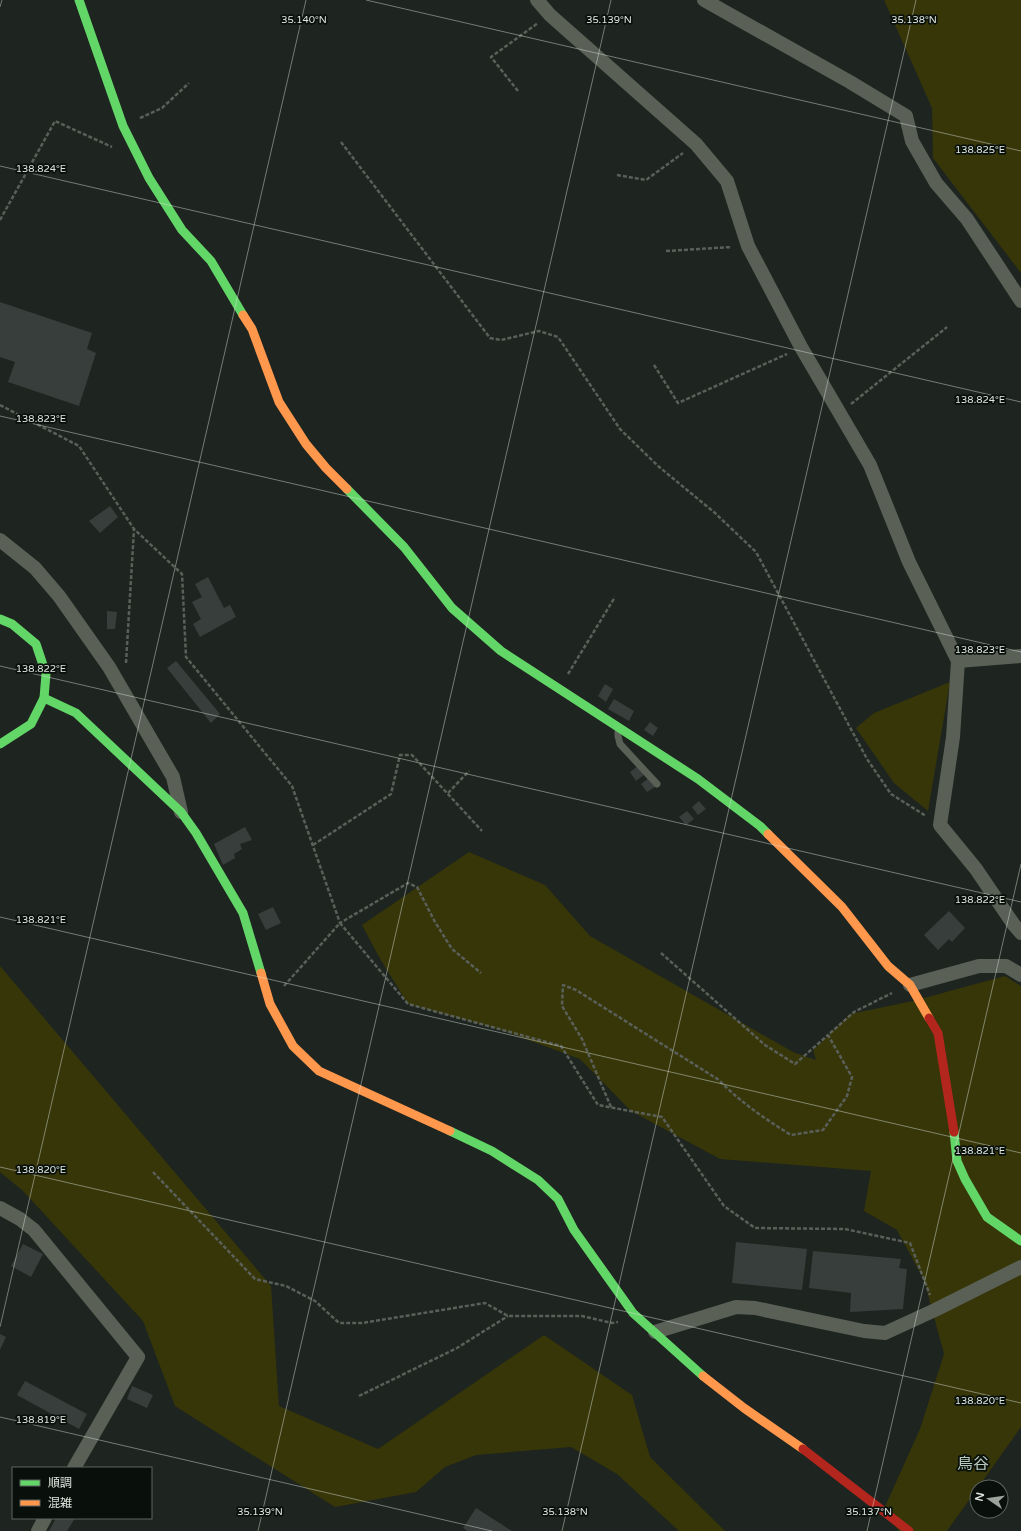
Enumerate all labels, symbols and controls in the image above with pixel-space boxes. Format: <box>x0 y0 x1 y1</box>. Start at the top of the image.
text: 35.140°N <box>281 14 327 26</box>
text: 35.139°N <box>586 14 632 26</box>
text: 35.138°N <box>891 14 937 26</box>
text: 138.825°E <box>955 144 1005 156</box>
text: 138.824°E <box>16 163 66 175</box>
text: 138.824°E <box>955 394 1005 406</box>
text: 138.823°E <box>16 413 66 425</box>
text: 138.823°E <box>955 644 1005 656</box>
text: 138.822°E <box>16 663 66 675</box>
text: 138.822°E <box>955 894 1005 906</box>
text: 138.821°E <box>16 914 66 926</box>
text: 138.821°E <box>955 1145 1005 1157</box>
text: 138.820°E <box>16 1164 66 1176</box>
text: 138.820°E <box>955 1395 1005 1407</box>
text: 138.819°E <box>16 1414 66 1426</box>
district label: 鳥谷 <box>957 1454 989 1474</box>
legend <box>12 1467 152 1519</box>
text: 順調 <box>48 1476 72 1490</box>
north arrow <box>969 1479 1009 1519</box>
text: N <box>972 1491 987 1503</box>
text: 混雑 <box>48 1496 72 1510</box>
text: 35.139°N <box>237 1506 283 1518</box>
text: 35.138°N <box>542 1506 588 1518</box>
text: 35.137°N <box>846 1506 892 1518</box>

